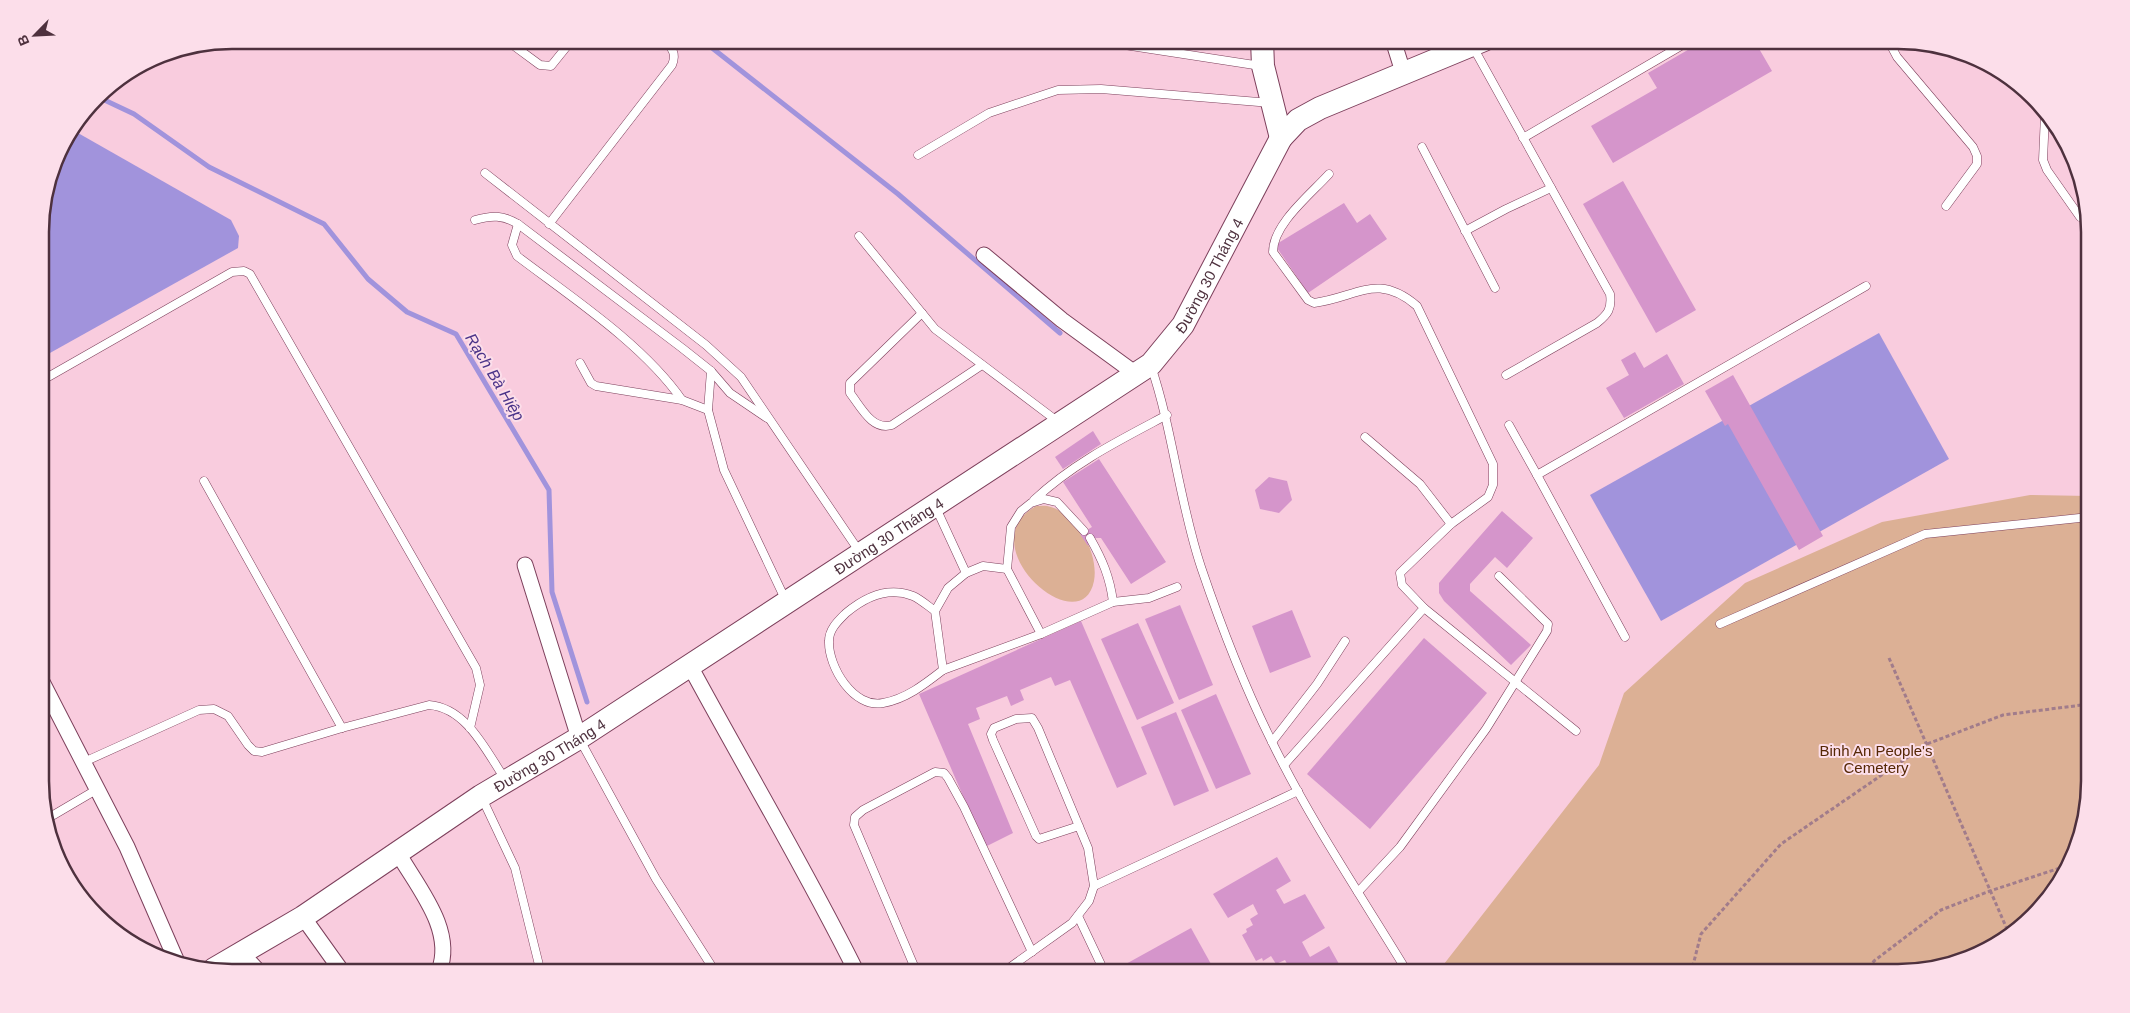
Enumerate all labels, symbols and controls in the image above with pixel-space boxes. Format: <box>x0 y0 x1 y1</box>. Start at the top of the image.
north arrow <box>10 10 60 60</box>
text: B <box>14 32 32 48</box>
street label: Đường 30 Tháng 4 <box>1172 215 1246 336</box>
water label: Rạch Bà Hiệp <box>462 330 528 424</box>
street label: Đường 30 Tháng 4 <box>831 494 946 578</box>
street label: Đường 30 Tháng 4 <box>490 715 608 795</box>
park label: Binh An People's Cemetery <box>1820 742 1932 776</box>

